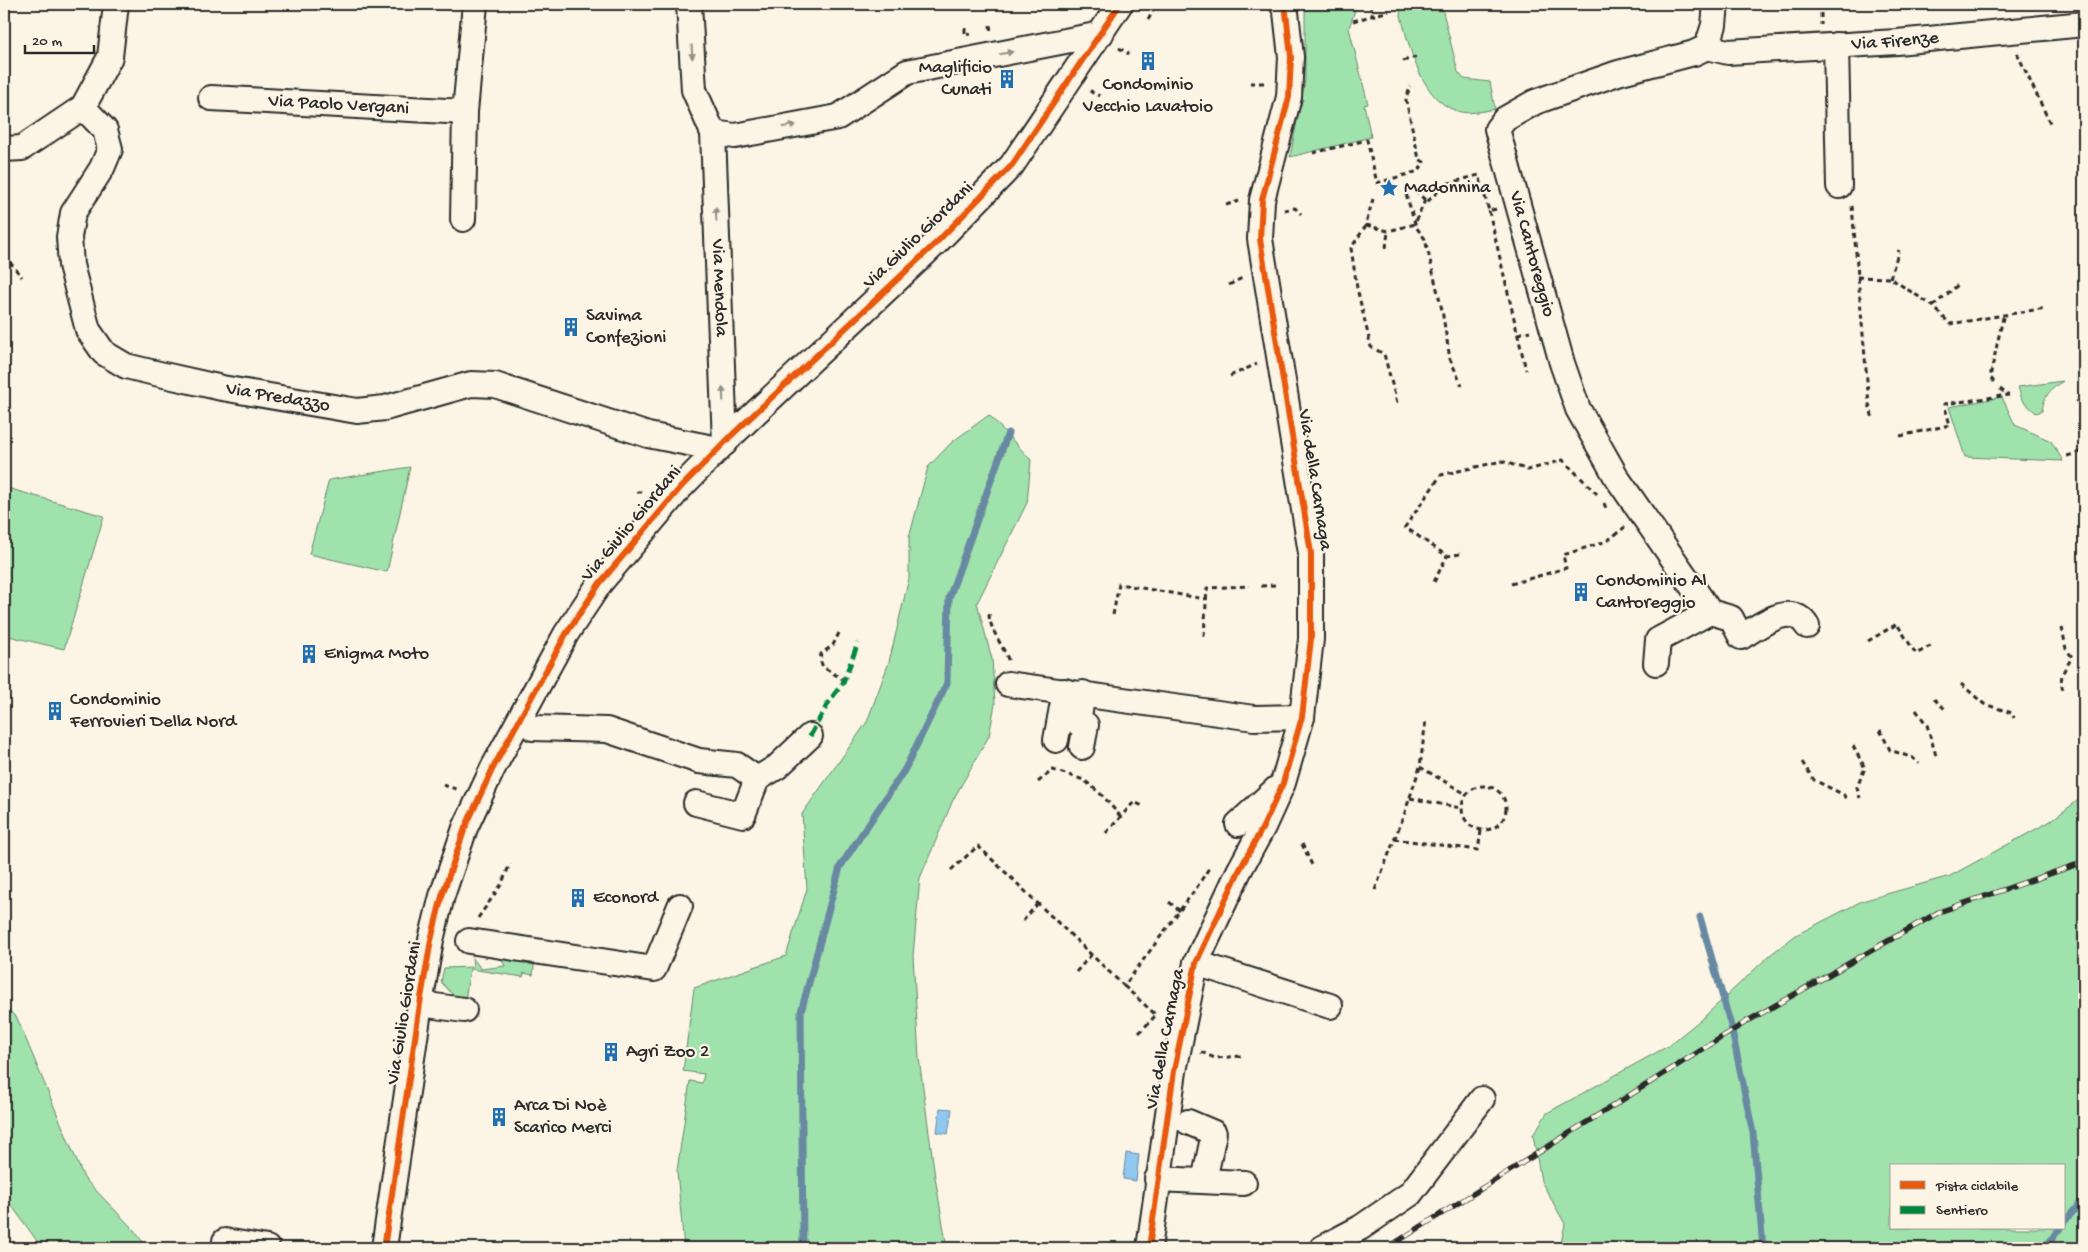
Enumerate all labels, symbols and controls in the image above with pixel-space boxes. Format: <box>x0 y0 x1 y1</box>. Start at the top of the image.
scale bar <box>25 22 94 54</box>
street label: Via Firenze <box>1850 27 1940 56</box>
text: 20 m <box>32 33 62 51</box>
one-way arrow <box>688 45 696 61</box>
one-way arrow <box>998 48 1014 56</box>
building icon: Condominio Vecchio Lavatoio <box>1137 50 1159 72</box>
place label: Maglificio Cunati <box>919 57 992 102</box>
building icon: Maglificio Cunati <box>996 68 1018 90</box>
place label: Condominio Vecchio Lavatoio <box>1082 74 1213 119</box>
street label: Via Paolo Vergani <box>267 90 410 120</box>
one-way arrow <box>782 121 798 129</box>
street label: Via Giulio Giordani <box>858 177 979 295</box>
place icon: Madonnina <box>1378 177 1400 199</box>
place label: Madonnina <box>1404 177 1492 200</box>
street label: Via Cantoreggio <box>1503 188 1560 320</box>
one-way arrow <box>712 206 720 222</box>
street label: Via Mendola <box>706 238 732 339</box>
place label: Savima Confezioni <box>586 305 666 350</box>
building icon: Savima Confezioni <box>560 316 582 338</box>
street label: Via Predazzo <box>223 377 332 418</box>
one-way arrow <box>718 386 726 402</box>
street label: Via della Carnaga <box>1291 407 1337 554</box>
street label: Via Giulio Giordani <box>576 461 687 588</box>
place label: Condominio Al Cantoreggio <box>1596 570 1707 615</box>
building icon: Condominio Al Cantoreggio <box>1570 581 1592 603</box>
building icon: Enigma Moto <box>298 643 320 665</box>
place label: Enigma Moto <box>324 643 429 666</box>
place label: Condominio Ferrovieri Della Nord <box>69 689 238 734</box>
building icon: Condominio Ferrovieri Della Nord <box>44 700 66 722</box>
building icon: Econord <box>567 887 589 909</box>
place label: Econord <box>593 887 660 910</box>
street label: Via Giulio Giordani <box>382 940 428 1087</box>
street label: Via della Carnaga <box>1141 965 1191 1112</box>
building icon: Agri Zoo 2 <box>600 1041 622 1063</box>
place label: Agri Zoo 2 <box>626 1041 709 1064</box>
place label: Arca Di Noè Scarico Merci <box>514 1095 612 1140</box>
building icon: Arca Di Noè Scarico Merci <box>488 1106 510 1128</box>
legend <box>1890 1164 2066 1230</box>
text: Pista ciclabile <box>1935 1178 2019 1196</box>
text: Sentiero <box>1936 1202 1988 1220</box>

